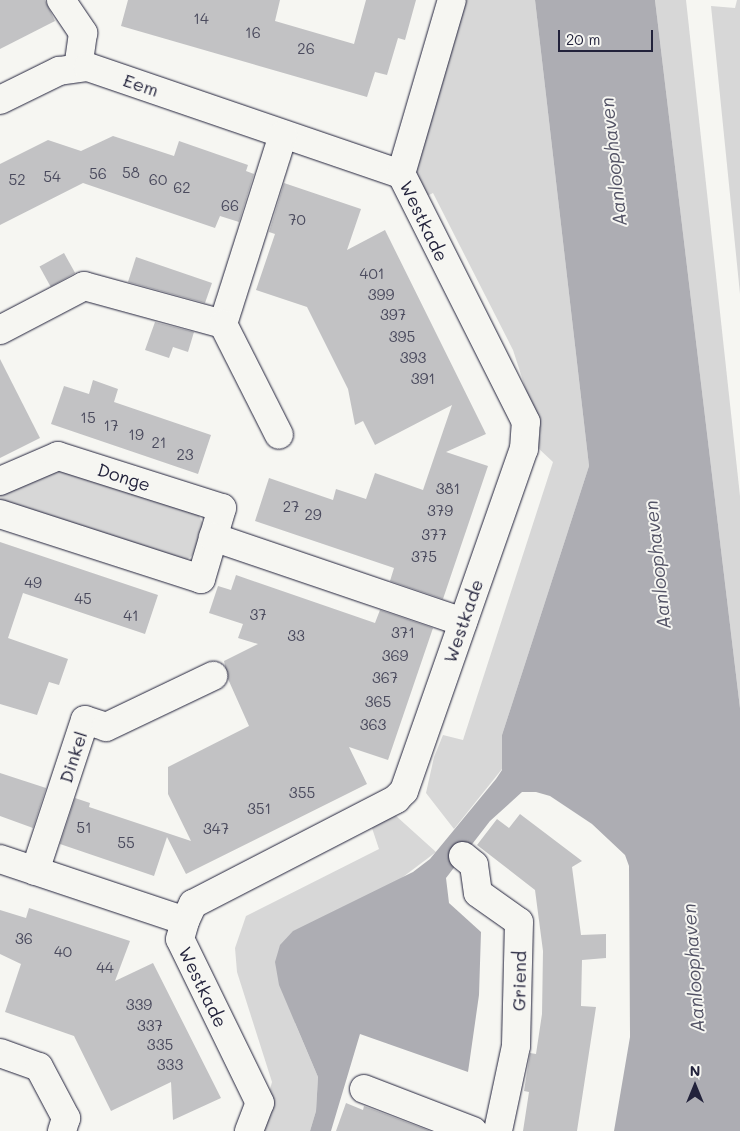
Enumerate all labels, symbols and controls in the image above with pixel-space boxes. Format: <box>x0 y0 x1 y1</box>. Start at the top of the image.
house number: 14 <box>193 10 209 28</box>
scale bar <box>560 20 655 52</box>
house number: 16 <box>245 24 261 42</box>
text: 20 m <box>566 29 600 49</box>
house number: 26 <box>297 40 315 58</box>
street label: Eem <box>121 69 161 101</box>
water label: Aanloophaven <box>595 96 631 228</box>
house number: 58 <box>122 164 140 182</box>
house number: 56 <box>89 165 107 183</box>
house number: 54 <box>43 168 61 186</box>
house number: 52 <box>8 171 26 189</box>
house number: 60 <box>149 171 167 189</box>
street label: Westkade <box>395 177 453 265</box>
house number: 62 <box>173 179 191 197</box>
house number: 66 <box>221 197 239 215</box>
house number: 70 <box>288 211 306 229</box>
house number: 401 <box>360 265 384 283</box>
house number: 399 <box>368 286 394 304</box>
house number: 397 <box>380 306 406 324</box>
house number: 395 <box>389 328 415 346</box>
house number: 393 <box>400 349 426 367</box>
house number: 391 <box>411 370 435 388</box>
house number: 15 <box>80 409 96 427</box>
house number: 17 <box>103 417 119 435</box>
house number: 19 <box>128 426 144 444</box>
house number: 21 <box>151 434 167 452</box>
house number: 23 <box>176 446 194 464</box>
street label: Donge <box>95 458 153 496</box>
house number: 381 <box>436 480 460 498</box>
house number: 27 <box>283 498 299 516</box>
water label: Aanloophaven <box>639 499 675 631</box>
house number: 379 <box>427 502 453 520</box>
house number: 29 <box>304 506 322 524</box>
house number: 377 <box>421 526 447 544</box>
house number: 375 <box>411 548 437 566</box>
house number: 49 <box>24 574 42 592</box>
street label: Westkade <box>439 576 487 666</box>
house number: 45 <box>74 590 92 608</box>
house number: 37 <box>249 606 267 624</box>
house number: 41 <box>123 607 139 625</box>
house number: 371 <box>391 624 415 642</box>
house number: 33 <box>287 627 305 645</box>
house number: 369 <box>382 647 408 665</box>
house number: 367 <box>372 669 398 687</box>
house number: 365 <box>365 693 391 711</box>
house number: 363 <box>360 716 386 734</box>
street label: Dinkel <box>55 728 91 786</box>
house number: 355 <box>289 784 315 802</box>
house number: 351 <box>247 800 271 818</box>
house number: 51 <box>76 819 92 837</box>
house number: 347 <box>203 820 229 838</box>
house number: 55 <box>117 834 135 852</box>
water label: Aanloophaven <box>677 903 709 1033</box>
house number: 36 <box>15 930 33 948</box>
house number: 40 <box>54 943 72 961</box>
street label: Westkade <box>174 943 232 1031</box>
street label: Griend <box>508 951 530 1011</box>
house number: 44 <box>96 959 114 977</box>
house number: 339 <box>126 996 152 1014</box>
house number: 337 <box>137 1017 163 1035</box>
house number: 335 <box>147 1036 173 1054</box>
house number: 333 <box>157 1056 183 1074</box>
north arrow <box>670 1061 720 1111</box>
text: N <box>690 1061 700 1080</box>

